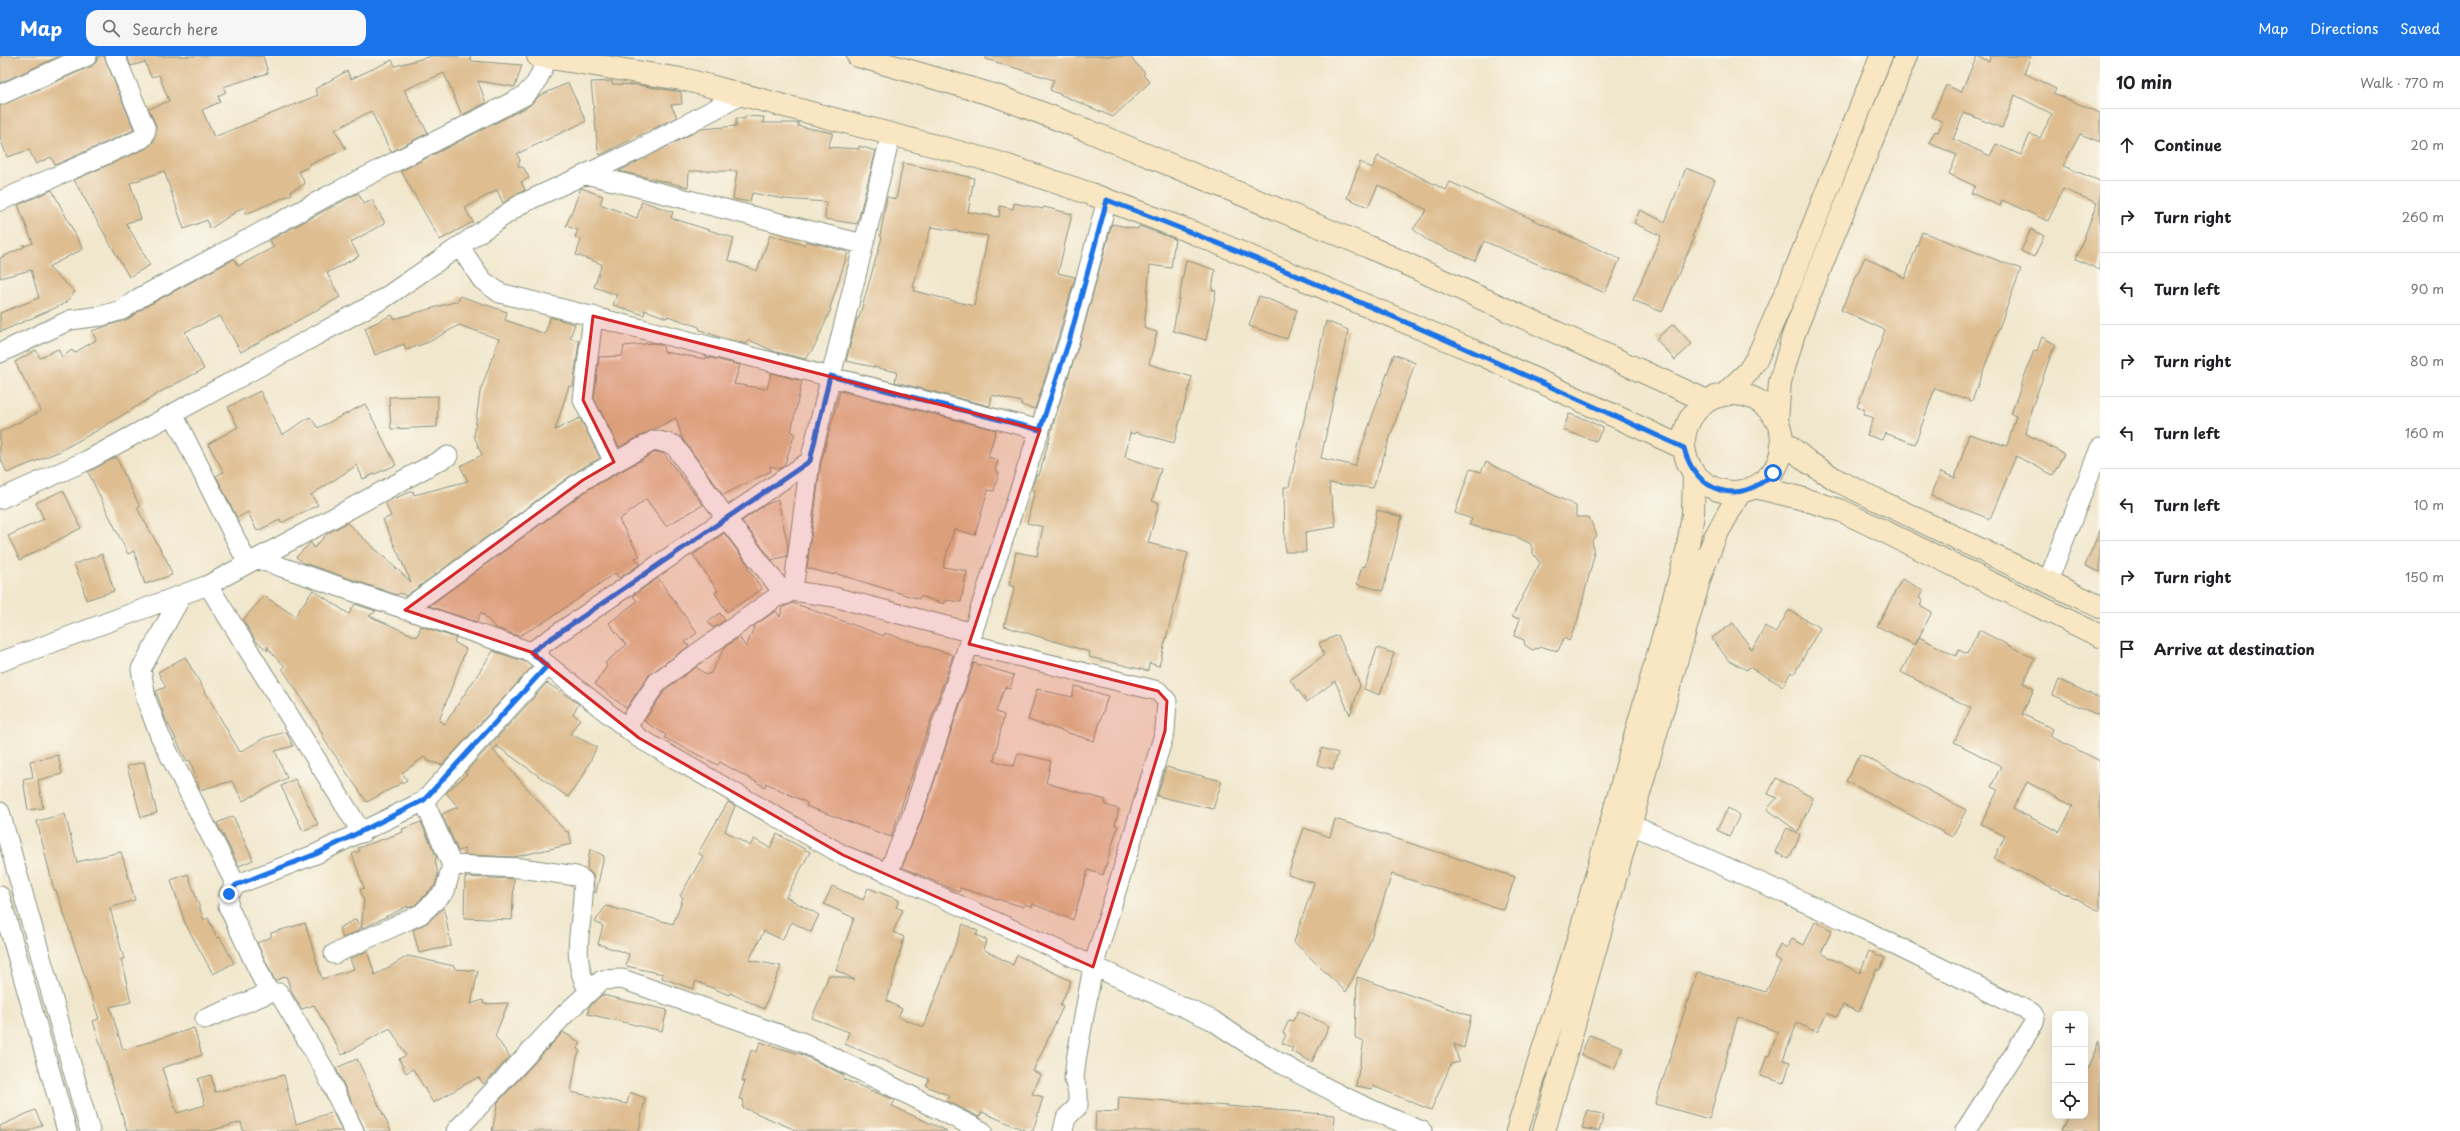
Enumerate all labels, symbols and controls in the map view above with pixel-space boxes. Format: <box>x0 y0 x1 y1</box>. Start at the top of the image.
search box <box>86 10 366 46</box>
text: Map <box>20 14 62 42</box>
icon: search <box>100 17 122 39</box>
text: Search here <box>132 17 218 40</box>
text: Map <box>2258 18 2288 39</box>
text: Directions <box>2310 18 2378 39</box>
text: Saved <box>2400 18 2440 39</box>
text: 10 min <box>2116 69 2172 95</box>
text: Walk · 770 m <box>2360 73 2444 92</box>
text: Continue <box>2154 133 2222 156</box>
icon: ahead <box>2116 134 2138 156</box>
text: 20 m <box>2410 135 2444 154</box>
text: Turn right <box>2154 205 2231 228</box>
icon: right <box>2116 206 2138 228</box>
text: 260 m <box>2402 207 2444 226</box>
text: Turn left <box>2154 277 2220 300</box>
icon: left <box>2116 278 2138 300</box>
text: 90 m <box>2411 279 2444 298</box>
text: Turn right <box>2154 349 2231 372</box>
icon: right <box>2116 350 2138 372</box>
text: 80 m <box>2410 351 2444 370</box>
text: Turn left <box>2154 421 2220 444</box>
icon: left <box>2116 422 2138 444</box>
text: 160 m <box>2405 423 2444 442</box>
route start <box>1764 464 1782 482</box>
text: Turn left <box>2154 493 2220 516</box>
icon: left <box>2116 494 2138 516</box>
text: 10 m <box>2414 495 2444 514</box>
text: Turn right <box>2154 565 2231 588</box>
icon: right <box>2116 566 2138 588</box>
text: 150 m <box>2405 567 2444 586</box>
text: Arrive at destination <box>2154 637 2315 660</box>
icon: arrive <box>2116 638 2138 660</box>
route end <box>220 885 238 903</box>
map controls <box>2052 1011 2088 1119</box>
button: + <box>2052 1011 2088 1047</box>
button: − <box>2052 1047 2088 1083</box>
button: locate <box>2052 1083 2088 1119</box>

